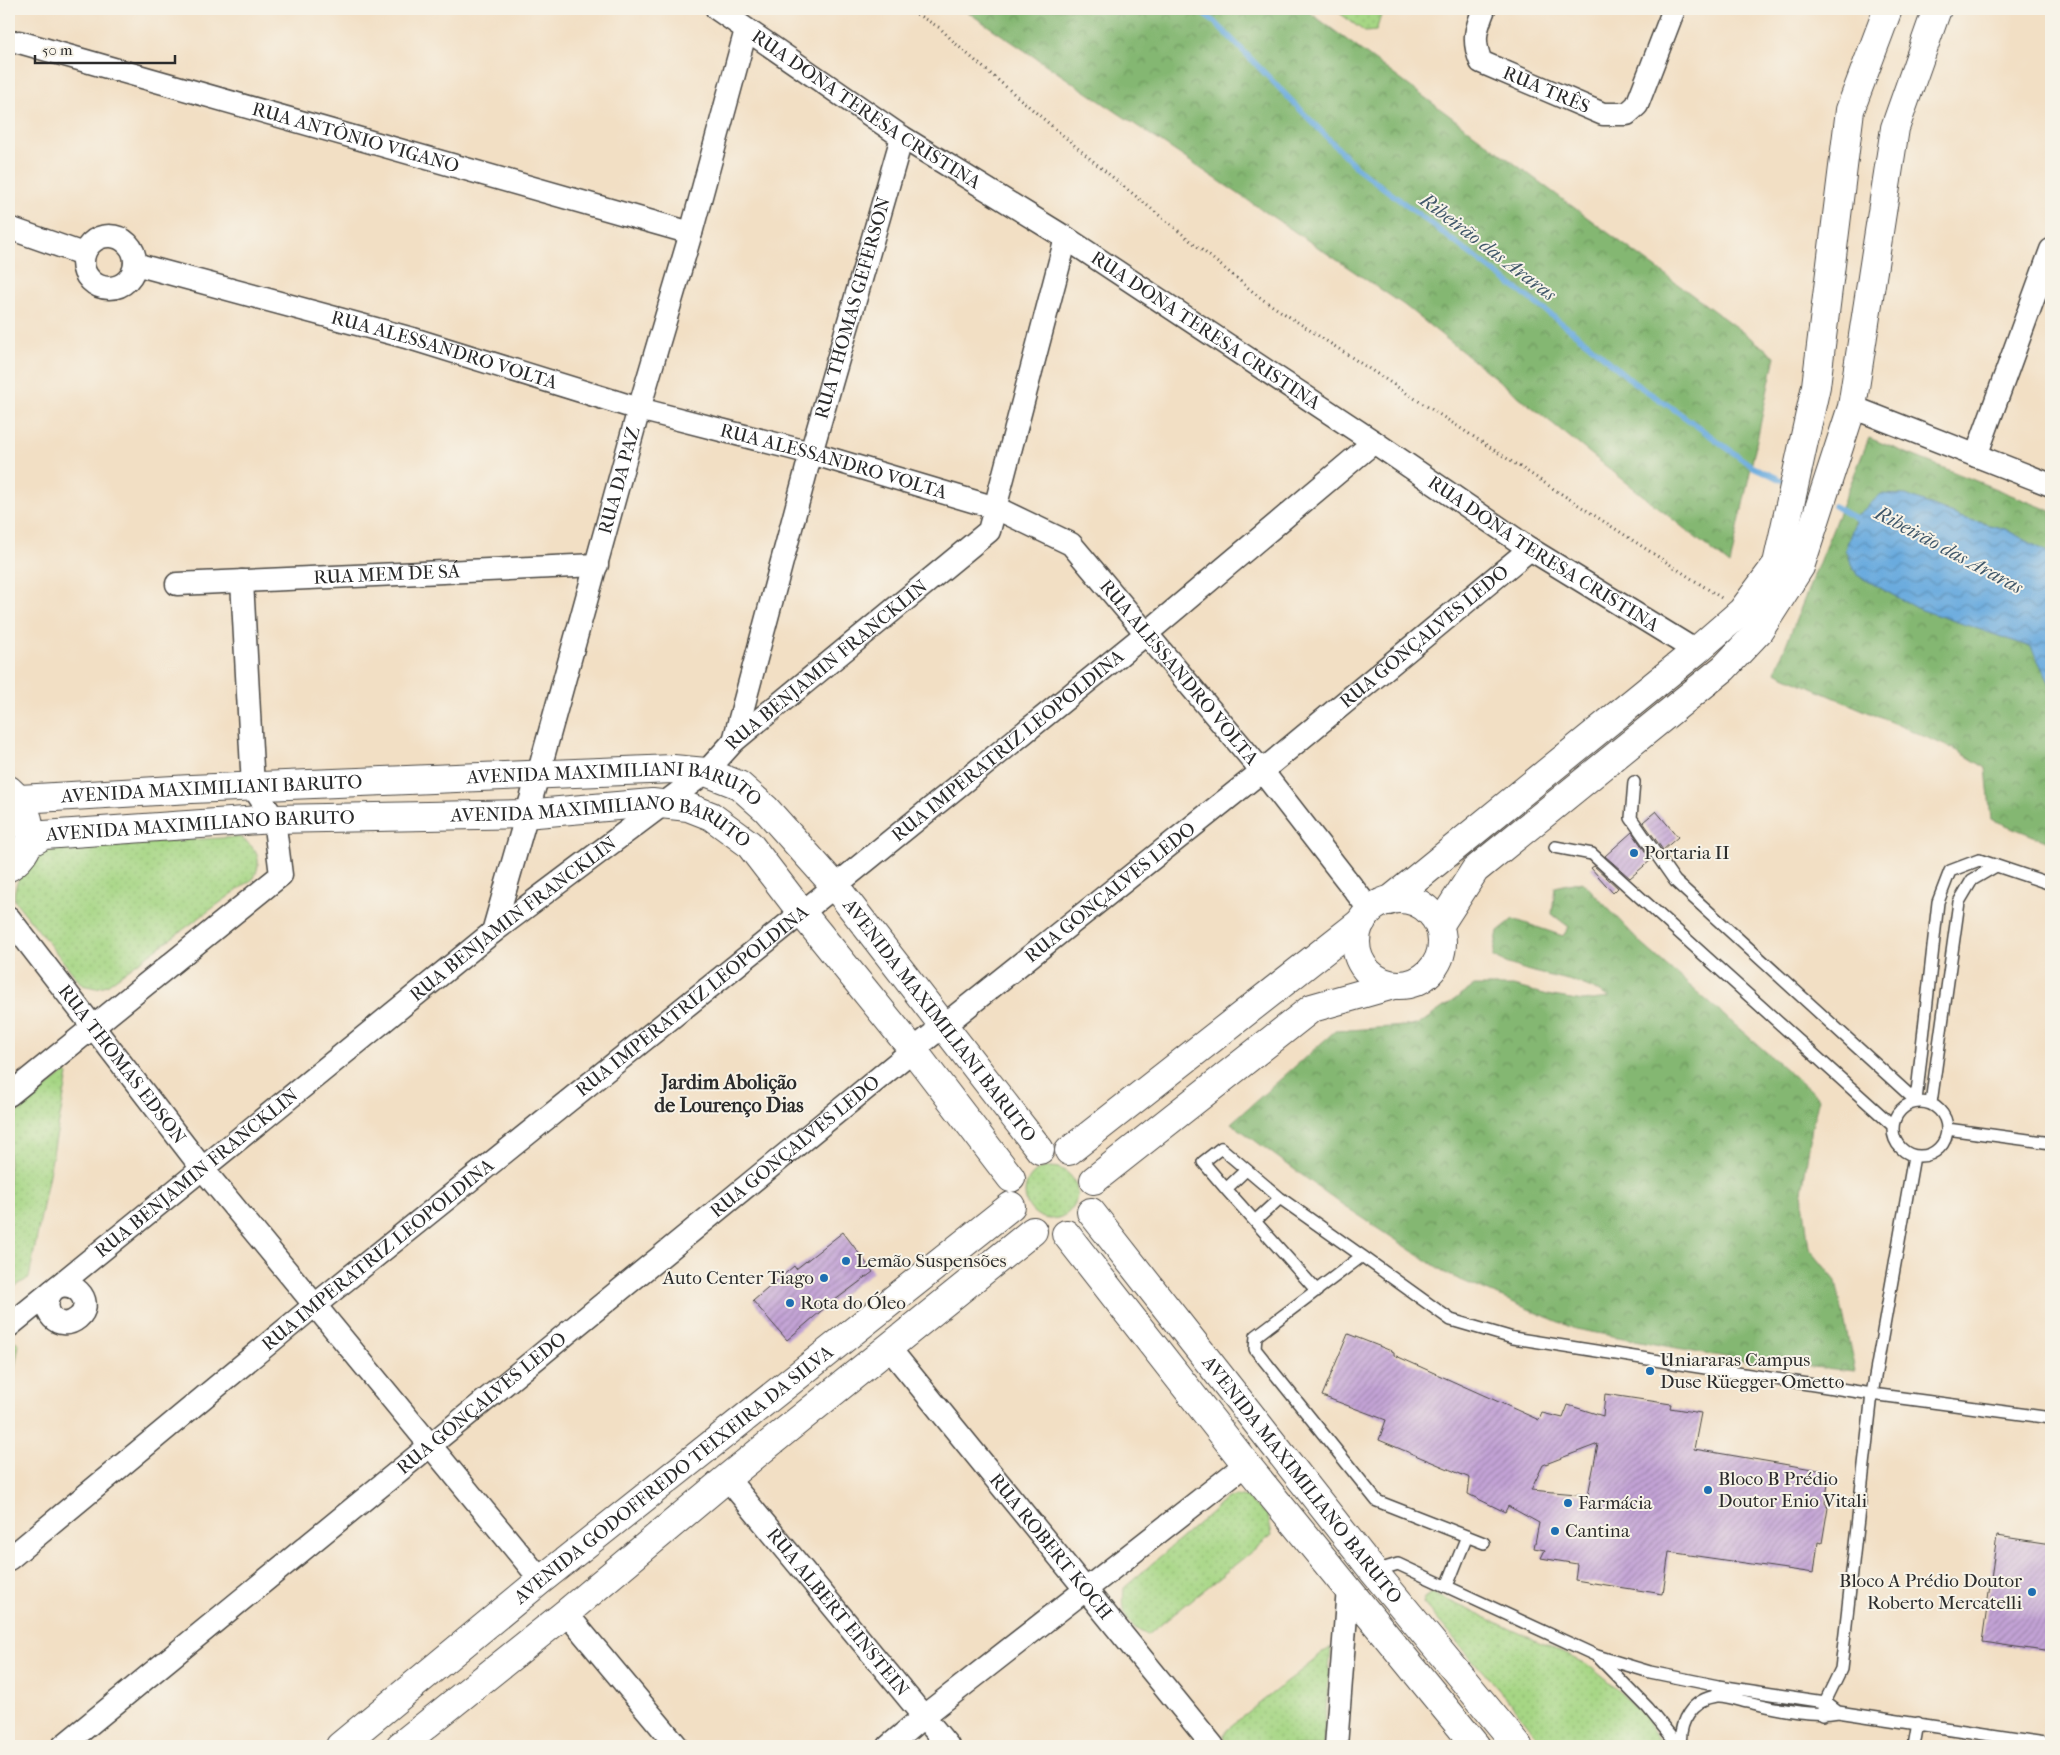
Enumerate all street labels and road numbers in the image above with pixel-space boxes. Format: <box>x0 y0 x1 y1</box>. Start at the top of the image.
street label: RUA DONA TERESA CRISTINA <box>747 25 985 194</box>
street label: RUA TRÊS <box>1500 62 1593 118</box>
street label: RUA ANTÔNIO VIGANO <box>250 98 462 178</box>
street label: RUA THOMAS GEFERSON <box>810 194 895 422</box>
street label: RUA DONA TERESA CRISTINA <box>1087 247 1325 415</box>
street label: RUA ALESSANDRO VOLTA <box>329 306 561 394</box>
street label: RUA ALESSANDRO VOLTA <box>718 419 950 504</box>
street label: RUA DA PAZ <box>594 424 645 537</box>
street label: RUA DONA TERESA CRISTINA <box>1424 471 1663 637</box>
street label: RUA MEM DE SÁ <box>313 560 461 589</box>
street label: RUA GONÇALVES LEDO <box>1335 560 1513 713</box>
street label: RUA BENJAMIN FRANCKLIN <box>720 575 933 754</box>
street label: RUA ALESSANDRO VOLTA <box>1095 575 1263 770</box>
street label: RUA IMPERATRIZ LEOPOLDINA <box>887 645 1129 846</box>
street label: AVENIDA MAXIMILIANI BARUTO <box>465 758 766 811</box>
street label: AVENIDA MAXIMILIANI BARUTO <box>59 771 363 808</box>
street label: AVENIDA MAXIMILIANO BARUTO <box>449 791 755 852</box>
street label: AVENIDA MAXIMILIANO BARUTO <box>44 806 355 846</box>
street label: RUA GONÇALVES LEDO <box>1020 817 1200 967</box>
street label: RUA BENJAMIN FRANCKLIN <box>405 832 621 1006</box>
street label: AVENIDA MAXIMILIANI BARUTO <box>838 894 1041 1146</box>
street label: RUA IMPERATRIZ LEOPOLDINA <box>571 900 813 1101</box>
street label: RUA THOMAS EDSON <box>54 980 191 1149</box>
street label: RUA GONÇALVES LEDO <box>706 1071 884 1222</box>
street label: RUA BENJAMIN FRANCKLIN <box>91 1084 303 1262</box>
street label: RUA IMPERATRIZ LEOPOLDINA <box>257 1154 499 1356</box>
street label: RUA GONÇALVES LEDO <box>392 1327 571 1479</box>
street label: AVENIDA GODOFFREDO TEIXEIRA DA SILVA <box>509 1340 838 1609</box>
street label: AVENIDA MAXIMILIANO BARUTO <box>1197 1351 1406 1608</box>
street label: RUA ROBERT KOCH <box>985 1469 1117 1624</box>
street label: RUA ALBERT EINSTEIN <box>762 1524 914 1701</box>

